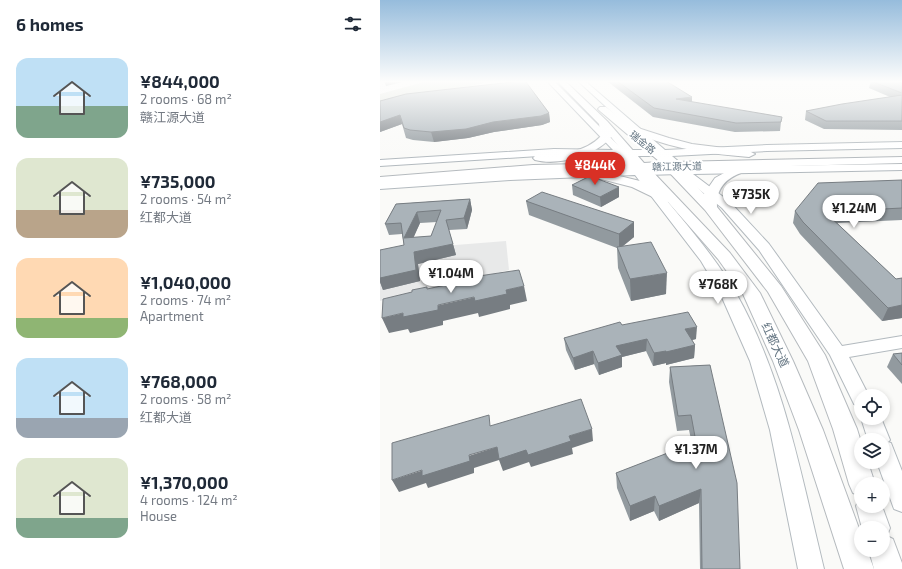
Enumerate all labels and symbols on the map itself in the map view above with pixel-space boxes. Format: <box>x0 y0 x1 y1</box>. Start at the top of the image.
street label: 瑞金路 <box>628 128 658 156</box>
pin: ¥844K <box>567 152 623 186</box>
street label: 赣江源大道 <box>652 160 702 172</box>
pin: ¥735K <box>723 181 779 215</box>
pin: ¥1.24M <box>821 195 887 229</box>
pin: ¥1.04M <box>418 260 484 294</box>
pin: ¥768K <box>690 271 746 305</box>
street label: 红都大道 <box>759 320 792 369</box>
pin: ¥1.37M <box>663 436 729 470</box>

